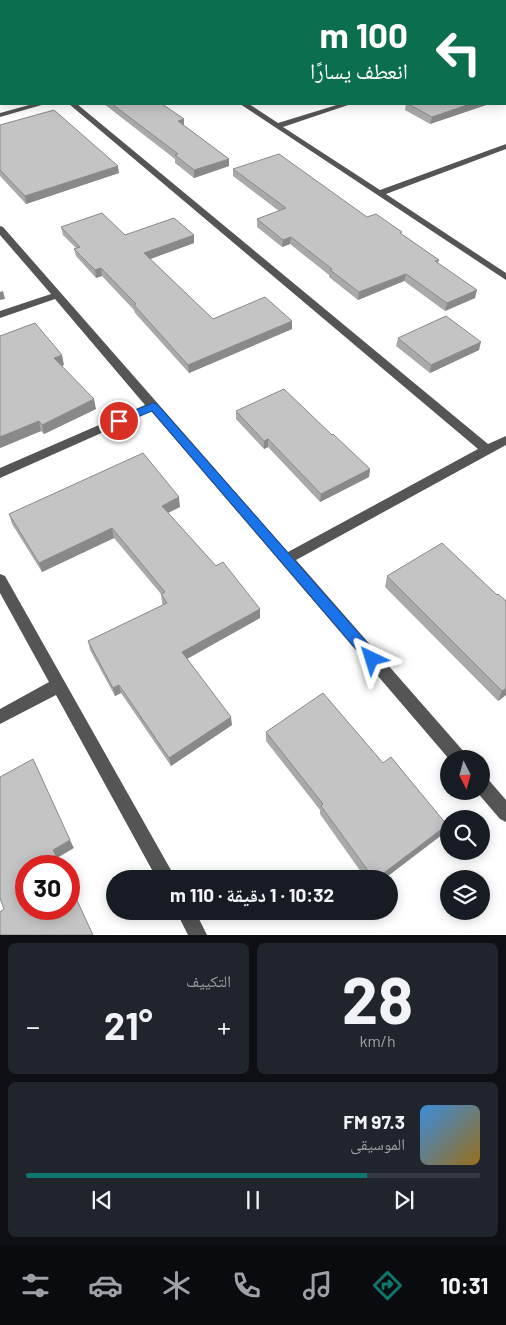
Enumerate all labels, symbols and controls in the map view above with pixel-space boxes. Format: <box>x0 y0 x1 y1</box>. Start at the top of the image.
text: 100 m <box>319 13 408 55</box>
icon: left <box>426 20 491 85</box>
text: انعطف يسارًا <box>310 57 408 83</box>
pin <box>98 400 140 442</box>
icon: arrive <box>105 407 133 435</box>
position arrow <box>345 632 397 684</box>
north arrow <box>440 750 490 800</box>
map controls <box>440 750 490 920</box>
button: search <box>440 810 490 860</box>
speed limit sign: 30 <box>15 855 80 920</box>
button: layers <box>440 870 490 920</box>
text: 10:32 · 1 دقيقة · 110 m <box>170 883 334 906</box>
text: 28 <box>342 959 413 1037</box>
text: التكييف <box>186 971 231 990</box>
text: 21° <box>104 1002 153 1048</box>
text: − <box>26 1009 40 1043</box>
text: + <box>217 1009 231 1043</box>
text: km/h <box>359 1031 396 1050</box>
text: 97.3 FM <box>343 1110 405 1133</box>
text: الموسيقى <box>350 1134 405 1153</box>
icon: previous <box>88 1186 116 1214</box>
icon: pause <box>239 1186 267 1214</box>
icon: next <box>390 1186 418 1214</box>
icon: filters <box>18 1268 53 1303</box>
icon: car <box>88 1268 123 1303</box>
icon: climate <box>159 1268 194 1303</box>
icon: phone <box>229 1268 264 1303</box>
icon: music <box>300 1268 335 1303</box>
icon: directions <box>370 1268 405 1303</box>
text: 10:31 <box>440 1272 488 1298</box>

